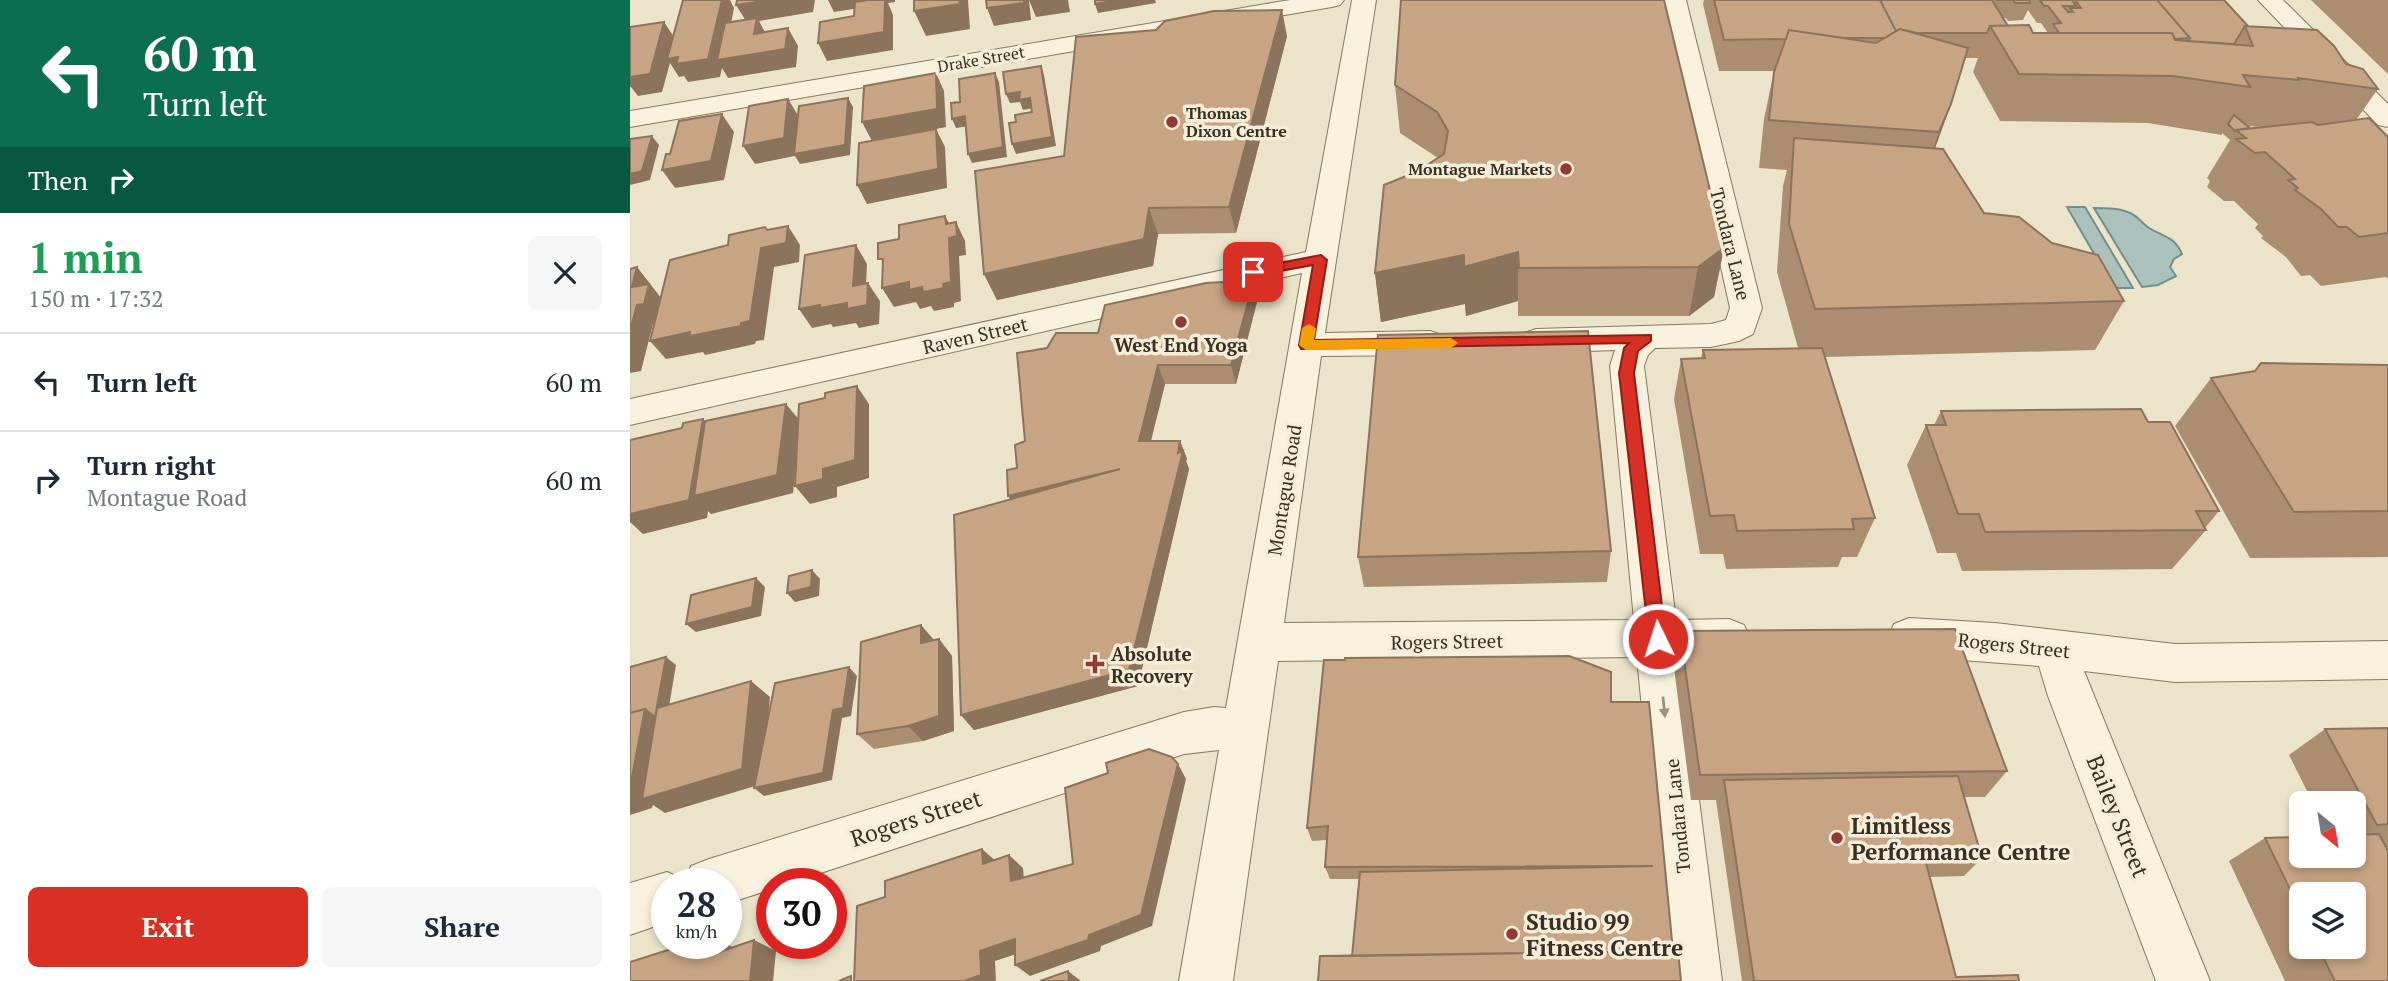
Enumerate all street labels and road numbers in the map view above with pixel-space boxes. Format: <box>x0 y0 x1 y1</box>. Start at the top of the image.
street label: Drake Street <box>936 40 1026 77</box>
street label: Tondara Lane <box>1705 185 1757 303</box>
street label: Raven Street <box>920 311 1030 359</box>
street label: Montague Road <box>1261 422 1307 557</box>
street label: Rogers Street <box>1957 627 2071 663</box>
street label: Rogers Street <box>1390 628 1504 654</box>
street label: Bailey Street <box>2079 750 2157 882</box>
street label: Tondara Lane <box>1659 758 1695 874</box>
street label: Rogers Street <box>846 782 986 854</box>

